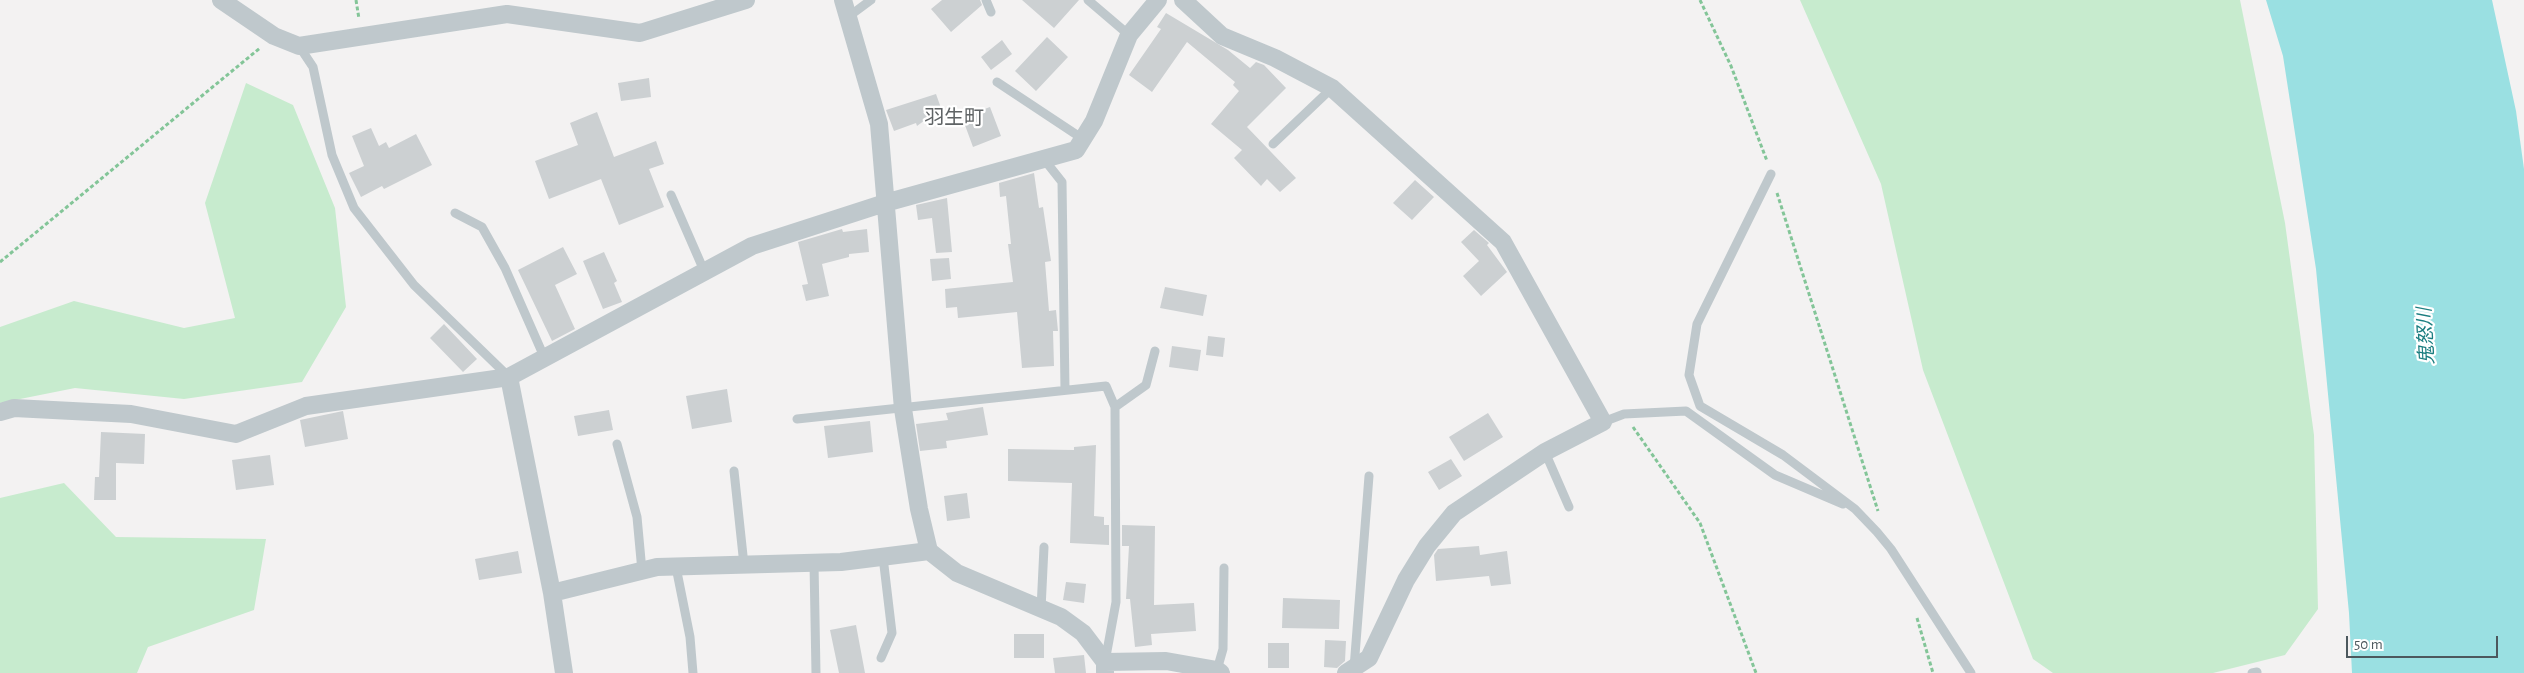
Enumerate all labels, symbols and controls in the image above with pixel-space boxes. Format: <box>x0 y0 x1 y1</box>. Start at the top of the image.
district label: 羽生町 <box>924 106 984 130</box>
water label: 鬼怒川 <box>2413 307 2439 365</box>
scale bar <box>2349 626 2502 658</box>
text: 50 m <box>2354 637 2383 652</box>

